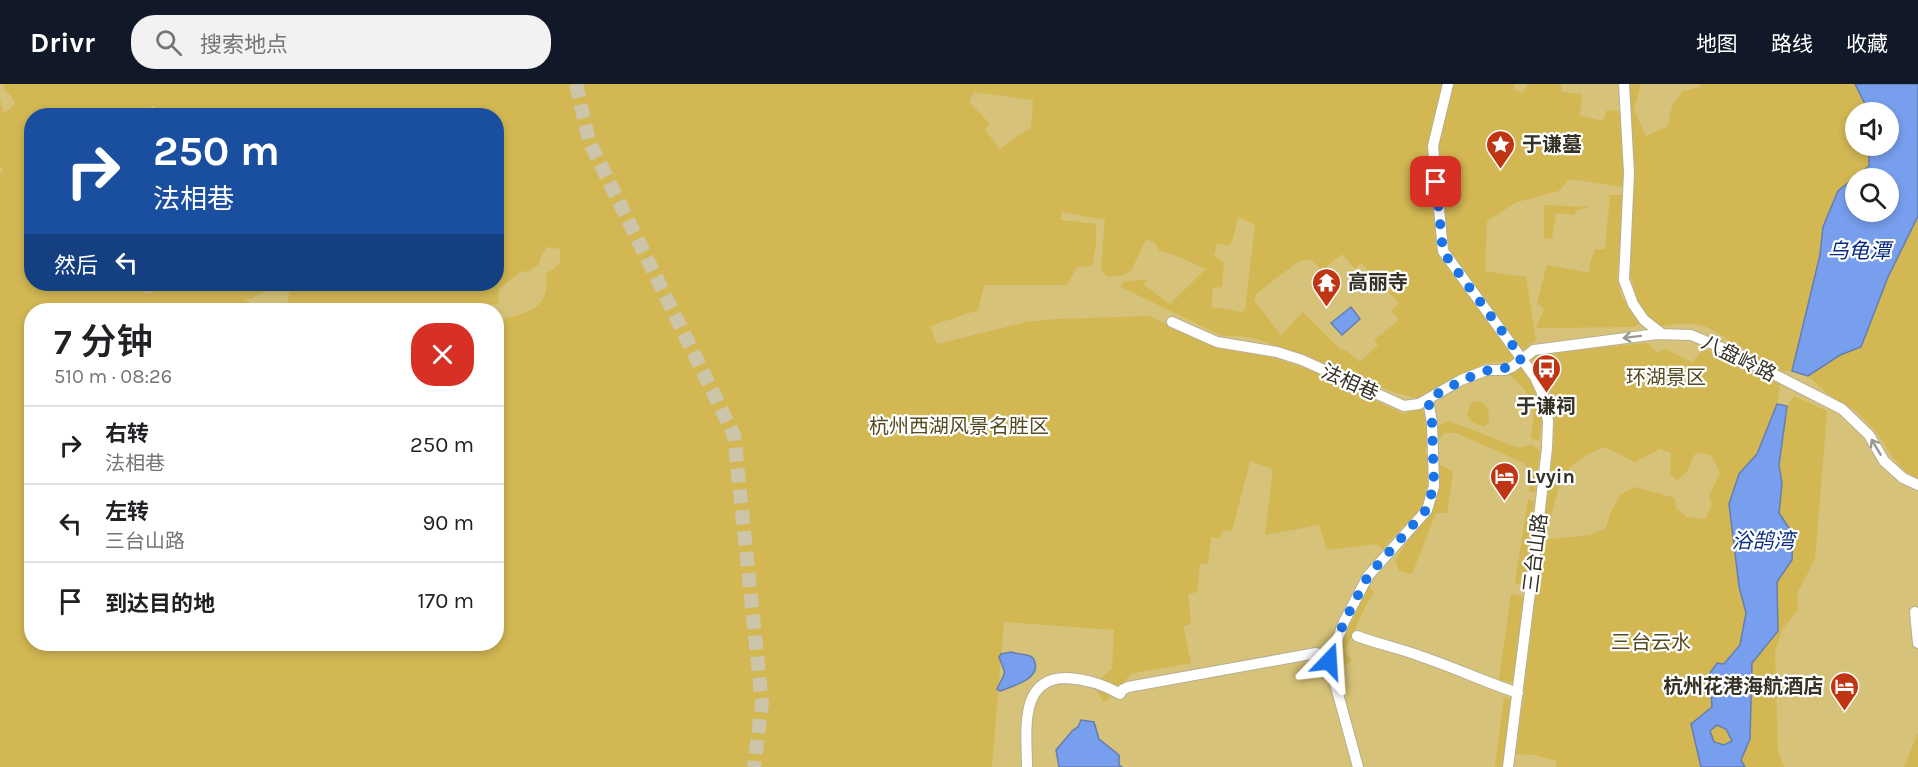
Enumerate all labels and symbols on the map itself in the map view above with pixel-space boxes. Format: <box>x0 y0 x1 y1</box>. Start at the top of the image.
place icon: 于谦墓 <box>1485 128 1517 170</box>
place label: 于谦墓 <box>1522 133 1582 156</box>
pin <box>1410 156 1461 207</box>
water label: 乌龟潭 <box>1828 239 1894 263</box>
temple icon: 高丽寺 <box>1311 266 1343 308</box>
place label: 高丽寺 <box>1348 271 1408 294</box>
street label: 八盘岭路 <box>1698 331 1780 386</box>
one-way arrow <box>1622 332 1642 343</box>
bus stop icon: 于谦祠 <box>1530 352 1562 394</box>
street label: 法相巷 <box>1318 360 1382 405</box>
park label: 环湖景区 <box>1626 366 1706 389</box>
place label: 于谦祠 <box>1516 395 1576 418</box>
park label: 杭州西湖风景名胜区 <box>869 415 1049 438</box>
one-way arrow <box>1869 439 1881 456</box>
hotel icon: Lvyin <box>1489 460 1521 502</box>
place label: Lvyin <box>1526 465 1575 488</box>
street label: 三台山路 <box>1519 512 1552 594</box>
water label: 浴鹄湾 <box>1732 529 1797 553</box>
position arrow <box>1297 629 1361 693</box>
park label: 三台云水 <box>1611 631 1691 654</box>
hotel icon: 杭州花港海航酒店 <box>1828 670 1860 712</box>
place label: 杭州花港海航酒店 <box>1663 675 1823 698</box>

